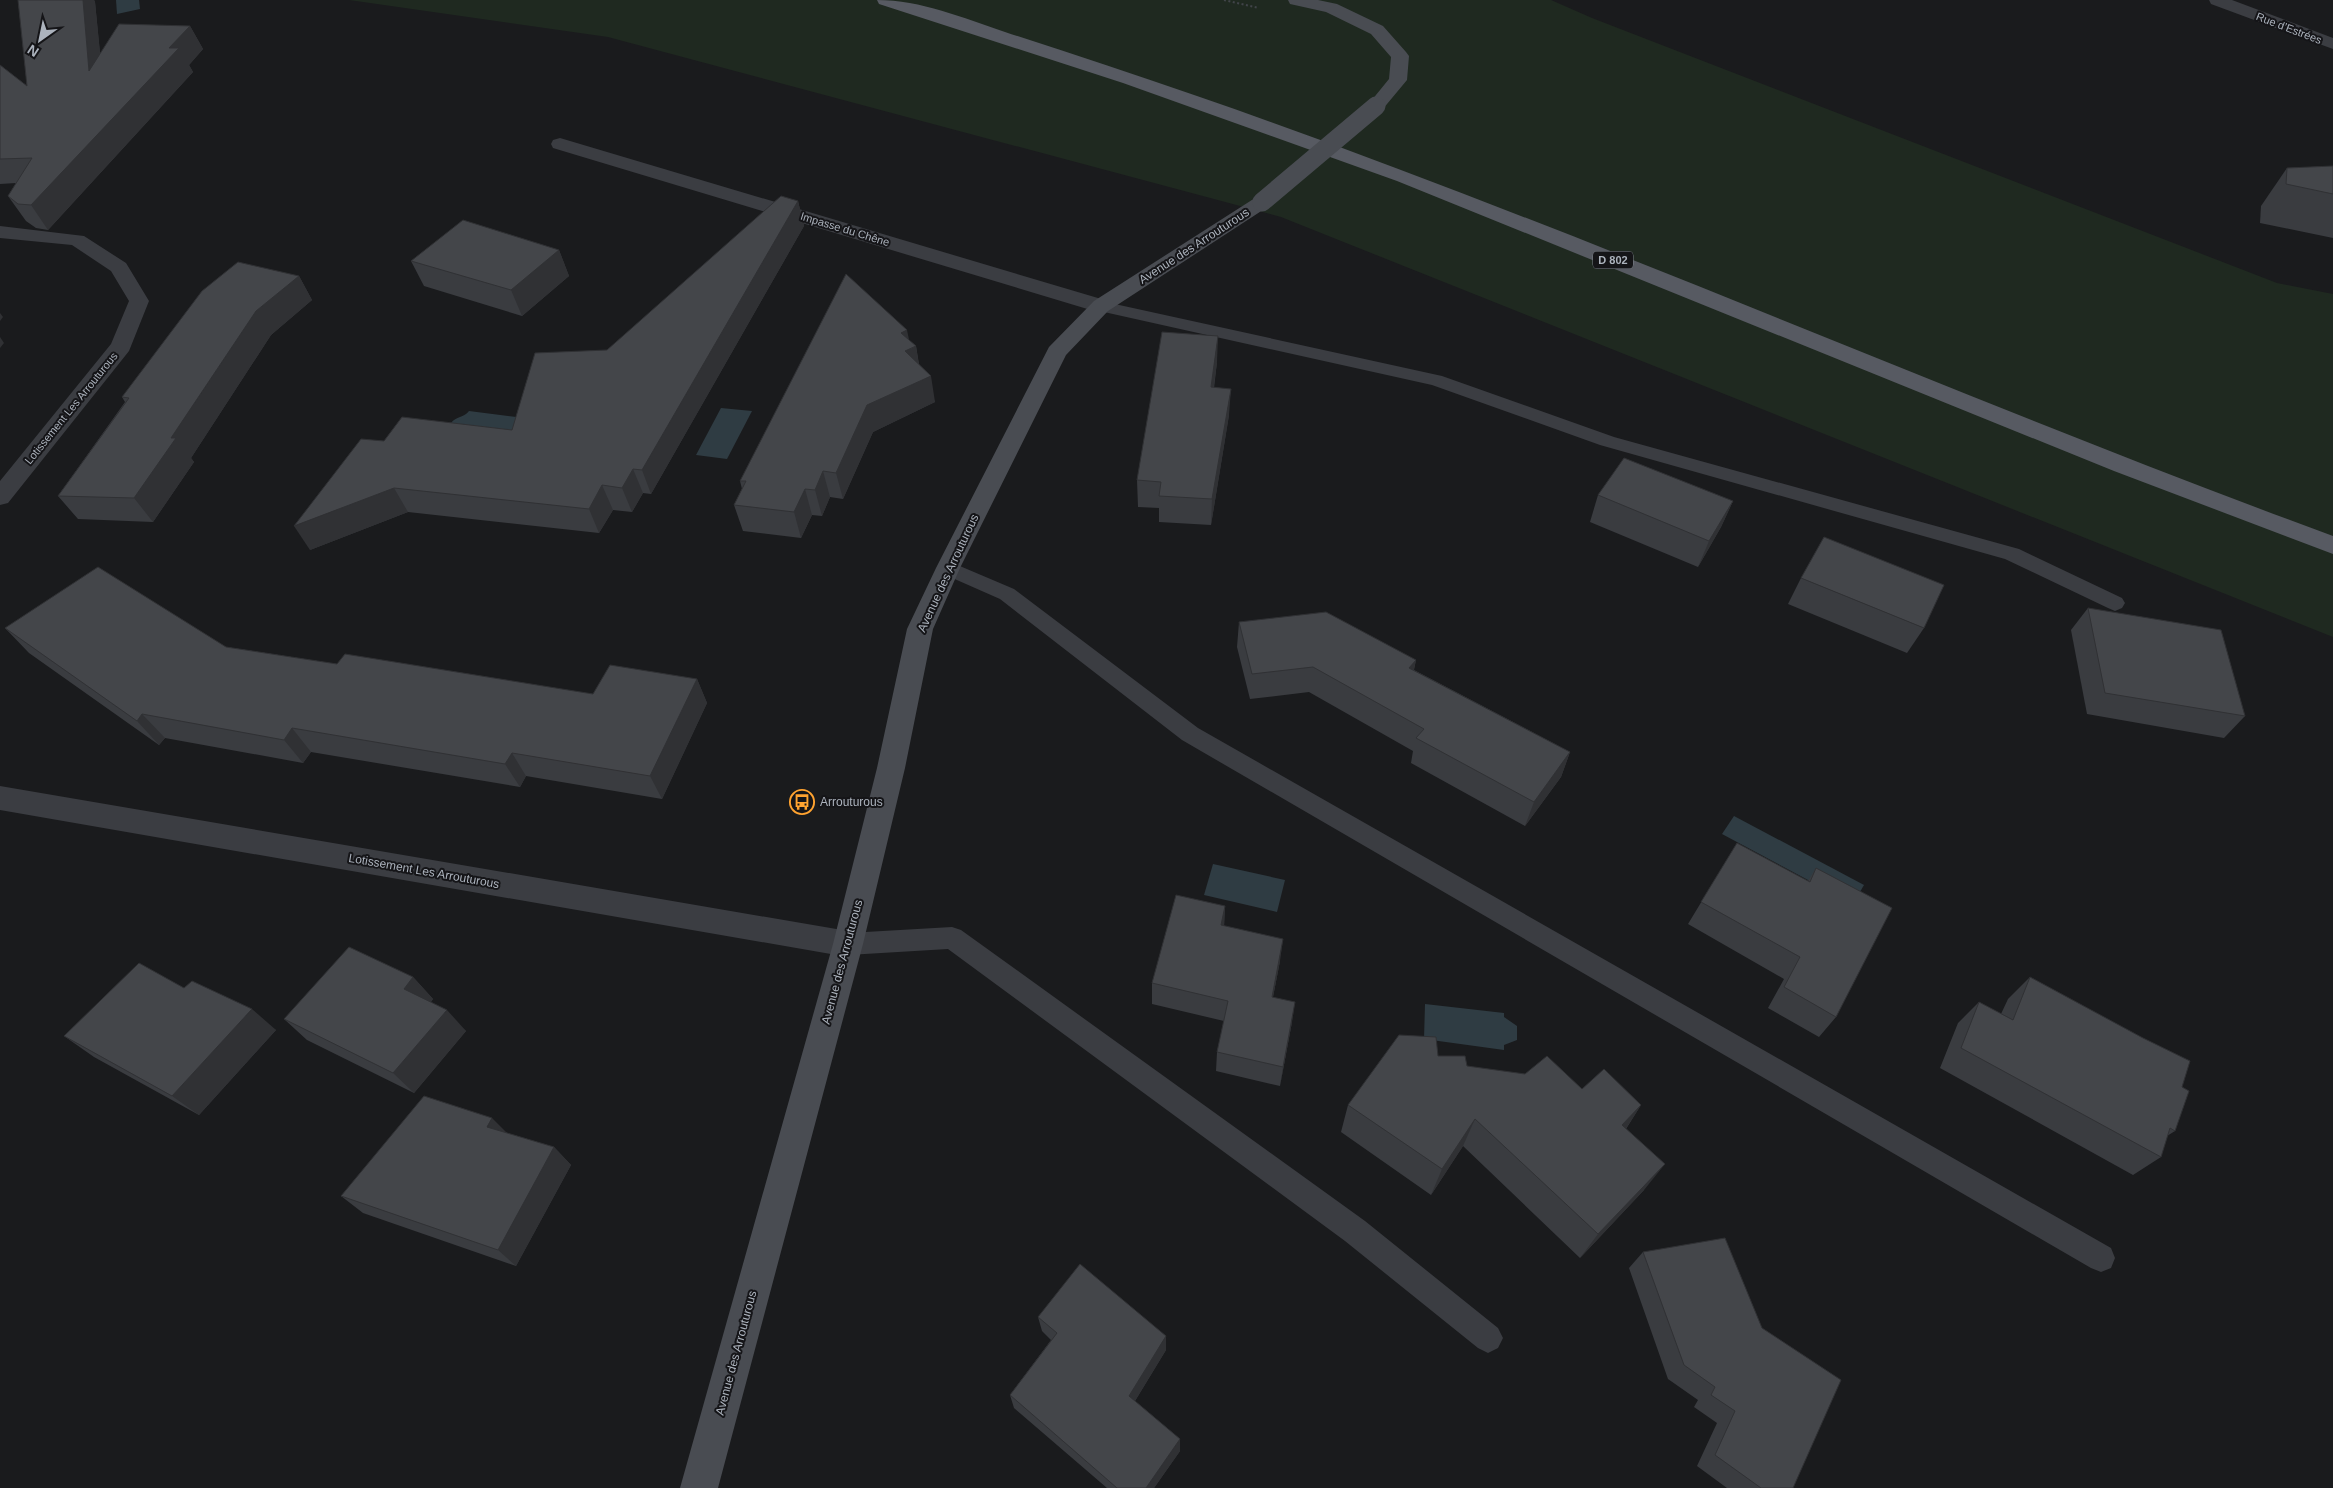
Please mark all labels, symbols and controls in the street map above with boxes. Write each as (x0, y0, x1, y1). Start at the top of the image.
street label: Rue d’Estrées (2255, 10, 2324, 46)
north arrow (15, 15, 65, 65)
text: N (24, 41, 42, 60)
street label: Avenue des Arrouturous (1136, 205, 1252, 287)
street label: Impasse du Chêne (799, 210, 891, 248)
road number: D 802 (1593, 252, 1633, 268)
street label: Lotissement Les Arrouturous (22, 349, 120, 466)
street label: Avenue des Arrouturous (914, 512, 982, 634)
bus stop icon: Arrouturous (789, 789, 815, 815)
place label: Arrouturous (820, 795, 883, 809)
street label: Lotissement Les Arrouturous (348, 851, 500, 891)
street label: Avenue des Arrouturous (819, 898, 865, 1026)
street label: Avenue des Arrouturous (713, 1289, 759, 1417)

